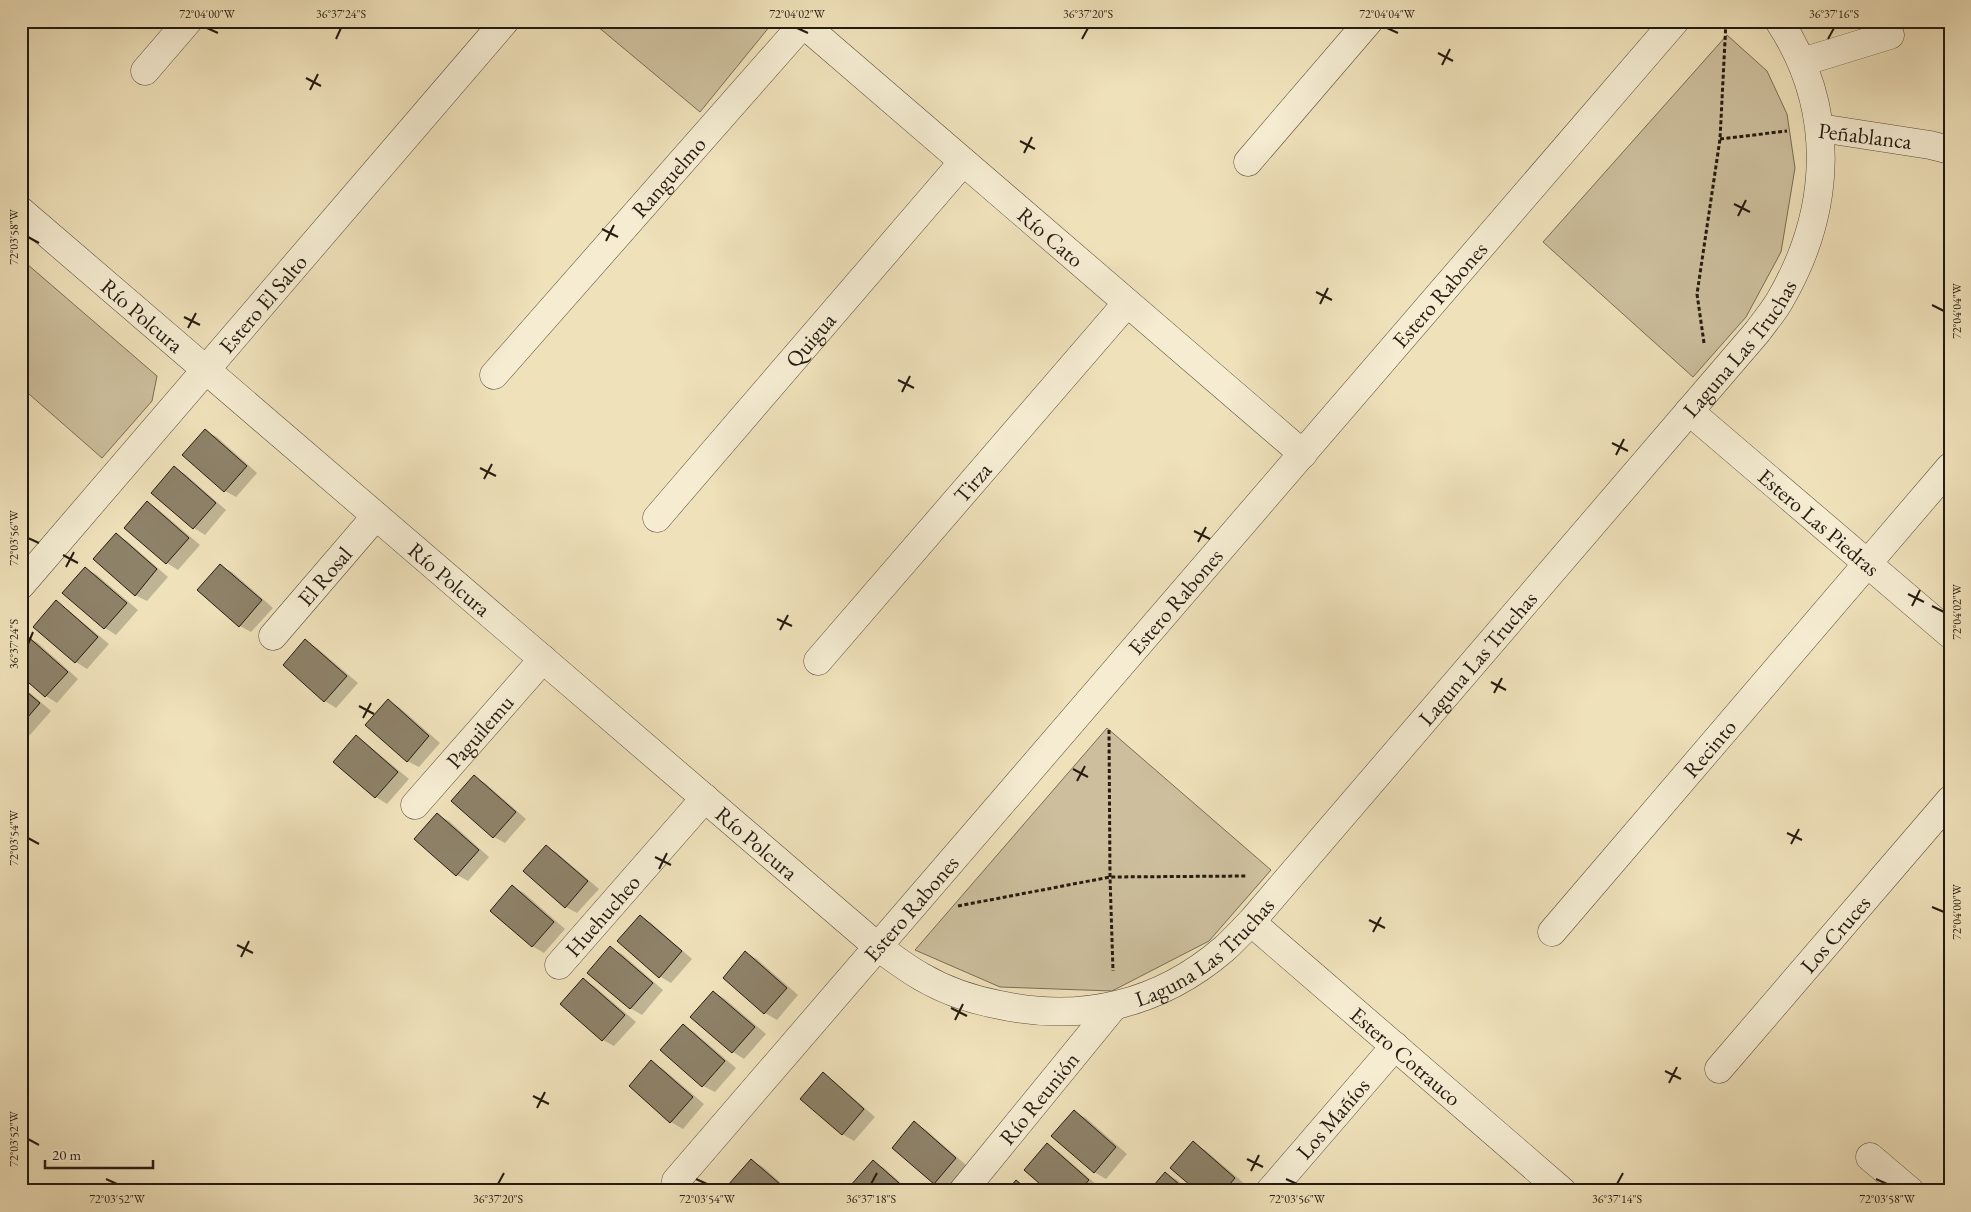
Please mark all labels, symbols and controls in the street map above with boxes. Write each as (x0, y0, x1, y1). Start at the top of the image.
text: 72°04'00"W (179, 6, 236, 22)
text: 36°37'24"S (316, 6, 366, 22)
text: 72°04'02"W (769, 6, 826, 22)
text: 36°37'20"S (1063, 6, 1113, 22)
text: 72°04'04"W (1359, 6, 1416, 22)
text: 36°37'16"S (1809, 6, 1859, 22)
street label: Peñablanca (1817, 116, 1914, 156)
street label: Ranguelmo (625, 130, 712, 224)
street label: Río Cato (1012, 200, 1090, 274)
text: 72°03'58"W (6, 208, 22, 265)
street label: Estero Rabones (1386, 235, 1493, 354)
street label: Estero El Salto (212, 248, 313, 359)
street label: Río Polcura (95, 272, 190, 359)
street label: Laguna Las Truchas (1676, 275, 1803, 423)
text: 72°04'04"W (1949, 282, 1965, 339)
street label: Quigua (778, 306, 842, 373)
street label: Tirza (947, 456, 998, 509)
street label: Estero Las Piedras (1752, 462, 1886, 582)
text: 72°03'56"W (6, 509, 22, 566)
street label: Río Polcura (402, 536, 497, 623)
street label: El Rosal (291, 540, 358, 612)
street label: Estero Rabones (1121, 542, 1229, 661)
text: 72°04'02"W (1949, 583, 1965, 640)
street label: Laguna Las Truchas (1412, 585, 1543, 731)
text: 36°37'24"S (6, 619, 22, 669)
street label: Paguilemu (439, 688, 520, 774)
street label: Recinto (1676, 713, 1743, 783)
street label: Río Polcura (709, 799, 804, 887)
text: 72°03'54"W (6, 809, 22, 866)
street label: Estero Rabones (857, 849, 965, 968)
street label: Huehucheo (558, 868, 647, 963)
text: 72°04'00"W (1949, 883, 1965, 940)
street label: Los Cruces (1793, 889, 1877, 979)
street label: Laguna Las Truchas (1131, 891, 1280, 1013)
street label: Estero Cotrauco (1344, 1000, 1468, 1112)
street label: Río Reunión (992, 1045, 1086, 1151)
street label: Los Mañíos (1290, 1072, 1376, 1165)
text: 72°03'52"W (6, 1110, 22, 1167)
scale bar (45, 1137, 152, 1169)
text: 20 m (52, 1145, 81, 1164)
text: 72°03'52"W (89, 1191, 146, 1207)
text: 36°37'20"S (473, 1191, 523, 1207)
text: 72°03'54"W (679, 1191, 736, 1207)
text: 36°37'18"S (846, 1191, 896, 1207)
text: 72°03'56"W (1269, 1191, 1326, 1207)
text: 36°37'14"S (1592, 1191, 1642, 1207)
text: 72°03'58"W (1859, 1191, 1916, 1207)

